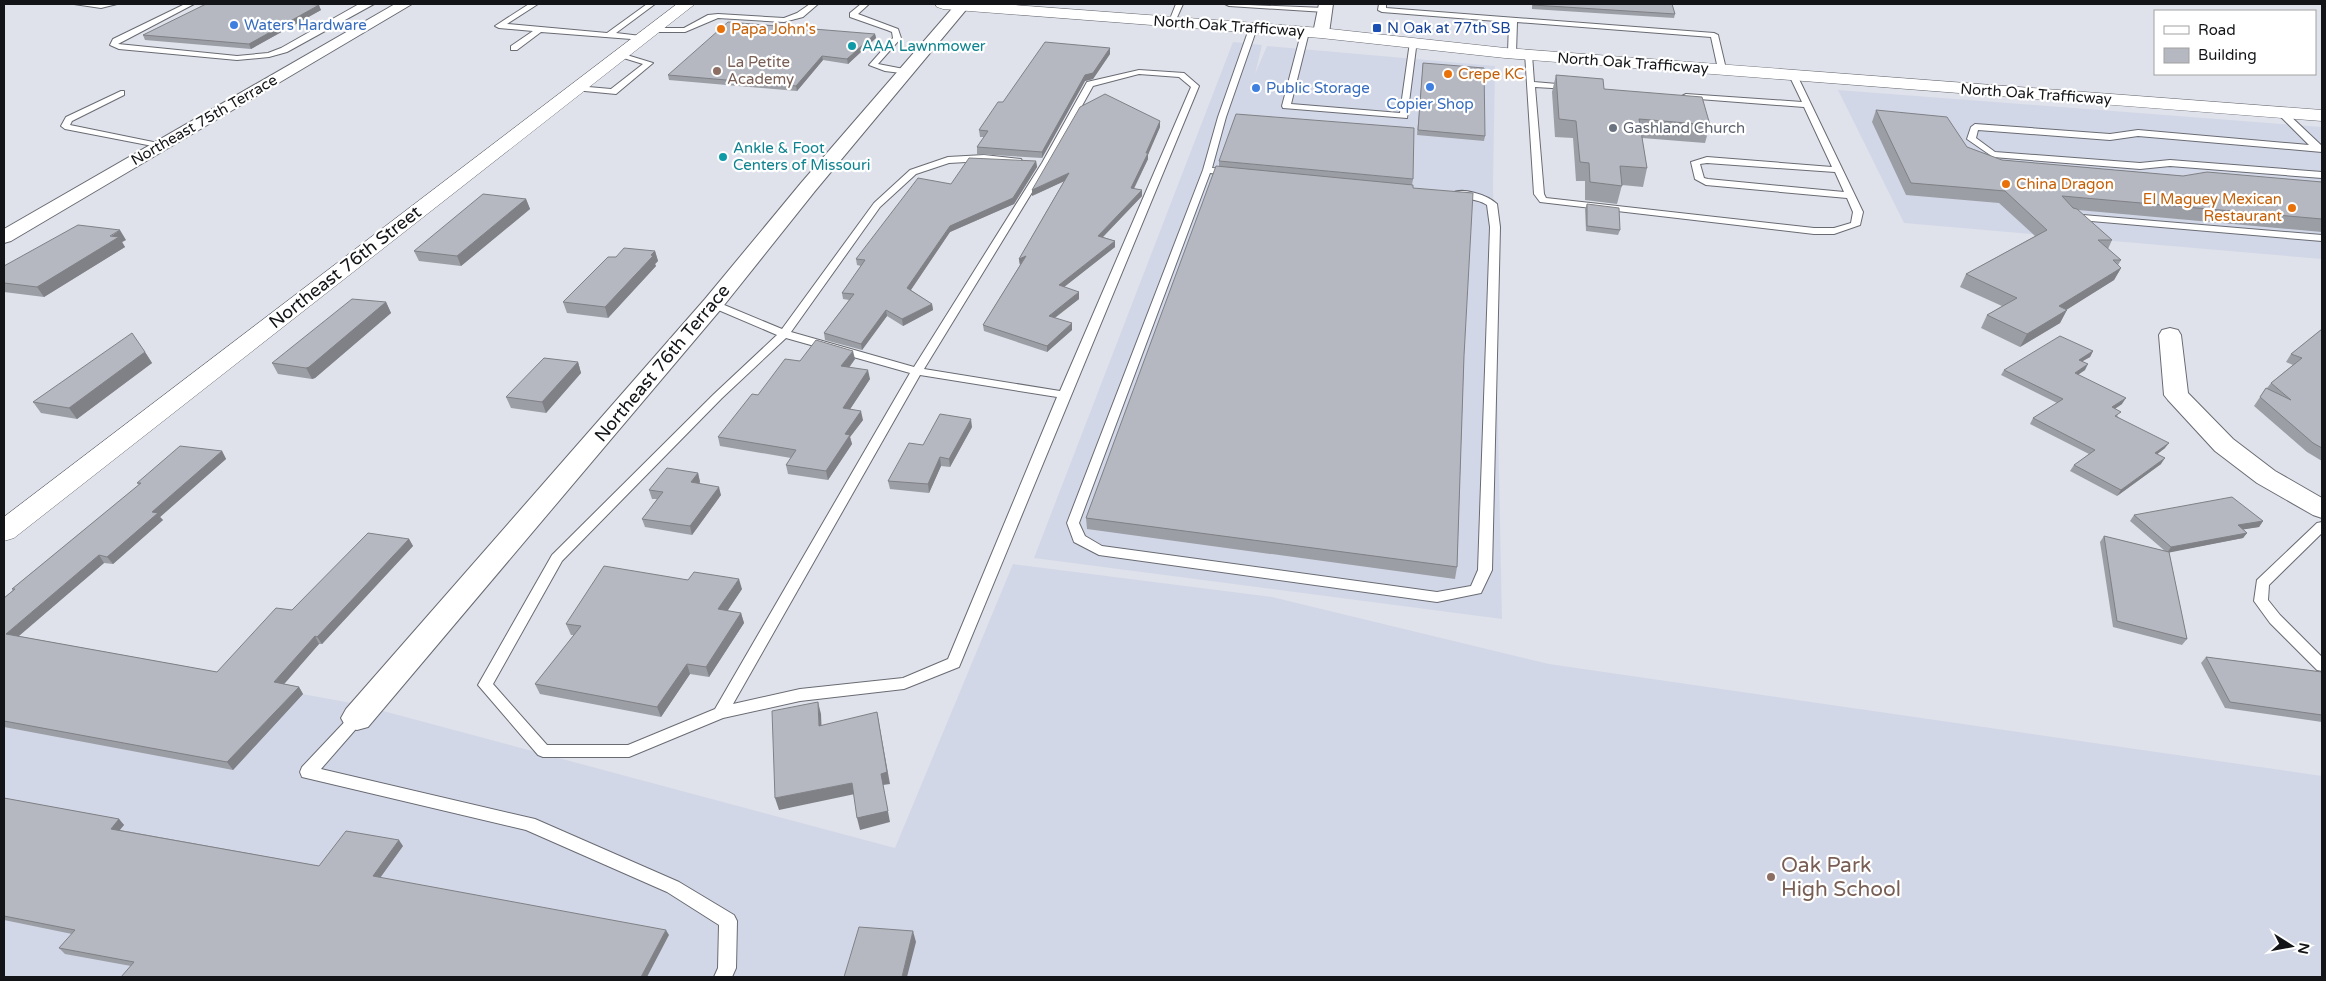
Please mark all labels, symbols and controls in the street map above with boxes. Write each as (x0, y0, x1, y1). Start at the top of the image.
legend (2154, 10, 2316, 75)
street label: North Oak Trafficway (1153, 12, 1305, 40)
place label: Waters Hardware (244, 16, 367, 34)
marker: Waters Hardware (228, 19, 240, 31)
place label: N Oak at 77th SB (1387, 19, 1511, 37)
place label: Papa John's (731, 20, 816, 38)
text: Road (2198, 21, 2236, 39)
marker: N Oak at 77th SB (1371, 22, 1383, 34)
marker: Papa John's (715, 23, 727, 35)
place label: AAA Lawnmower (862, 37, 986, 55)
marker: AAA Lawnmower (846, 40, 858, 52)
text: Building (2198, 46, 2257, 64)
street label: North Oak Trafficway (1557, 49, 1709, 77)
place label: La Petite Academy (727, 53, 794, 88)
marker: La Petite Academy (711, 65, 723, 77)
place label: Crepe KC (1458, 65, 1524, 83)
marker: Crepe KC (1442, 68, 1454, 80)
street label: Northeast 75th Terrace (128, 71, 280, 169)
place label: Public Storage (1266, 79, 1370, 97)
street label: North Oak Trafficway (1960, 80, 2112, 108)
marker: Copier Shop (1424, 81, 1436, 93)
marker: Public Storage (1250, 82, 1262, 94)
place label: Copier Shop (1386, 95, 1474, 113)
place label: Gashland Church (1623, 119, 1745, 137)
marker: Gashland Church (1607, 122, 1619, 134)
place label: Ankle & Foot Centers of Missouri (733, 139, 870, 174)
marker: Ankle & Foot Centers of Missouri (717, 151, 729, 163)
place label: China Dragon (2016, 175, 2114, 193)
marker: China Dragon (2000, 178, 2012, 190)
place label: El Maguey Mexican Restaurant (2143, 190, 2282, 225)
street label: Northeast 76th Street (265, 201, 425, 333)
marker: El Maguey Mexican Restaurant (2286, 202, 2298, 214)
street label: Northeast 76th Terrace (590, 280, 734, 446)
place label: Oak Park High School (1781, 853, 1901, 902)
marker: Oak Park High School (1765, 871, 1777, 883)
north arrow (2266, 921, 2316, 971)
text: N (2294, 941, 2313, 956)

